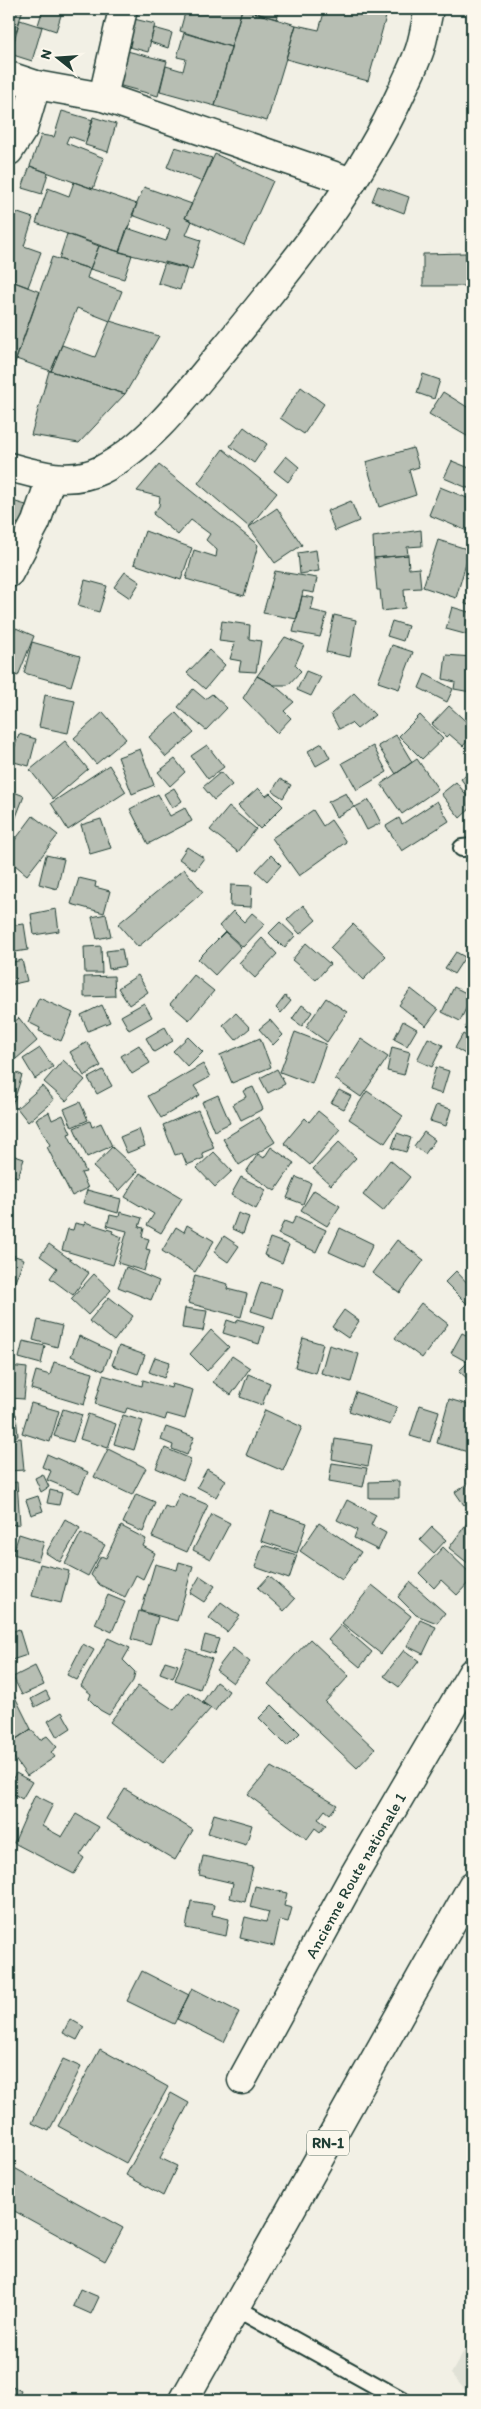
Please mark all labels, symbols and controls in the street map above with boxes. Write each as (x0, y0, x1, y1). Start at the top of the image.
north arrow (32, 32, 82, 82)
text: N (37, 47, 56, 61)
street label: Ancienne Route nationale 1 (301, 1789, 410, 1962)
road number: RN-1 (307, 2130, 349, 2156)

